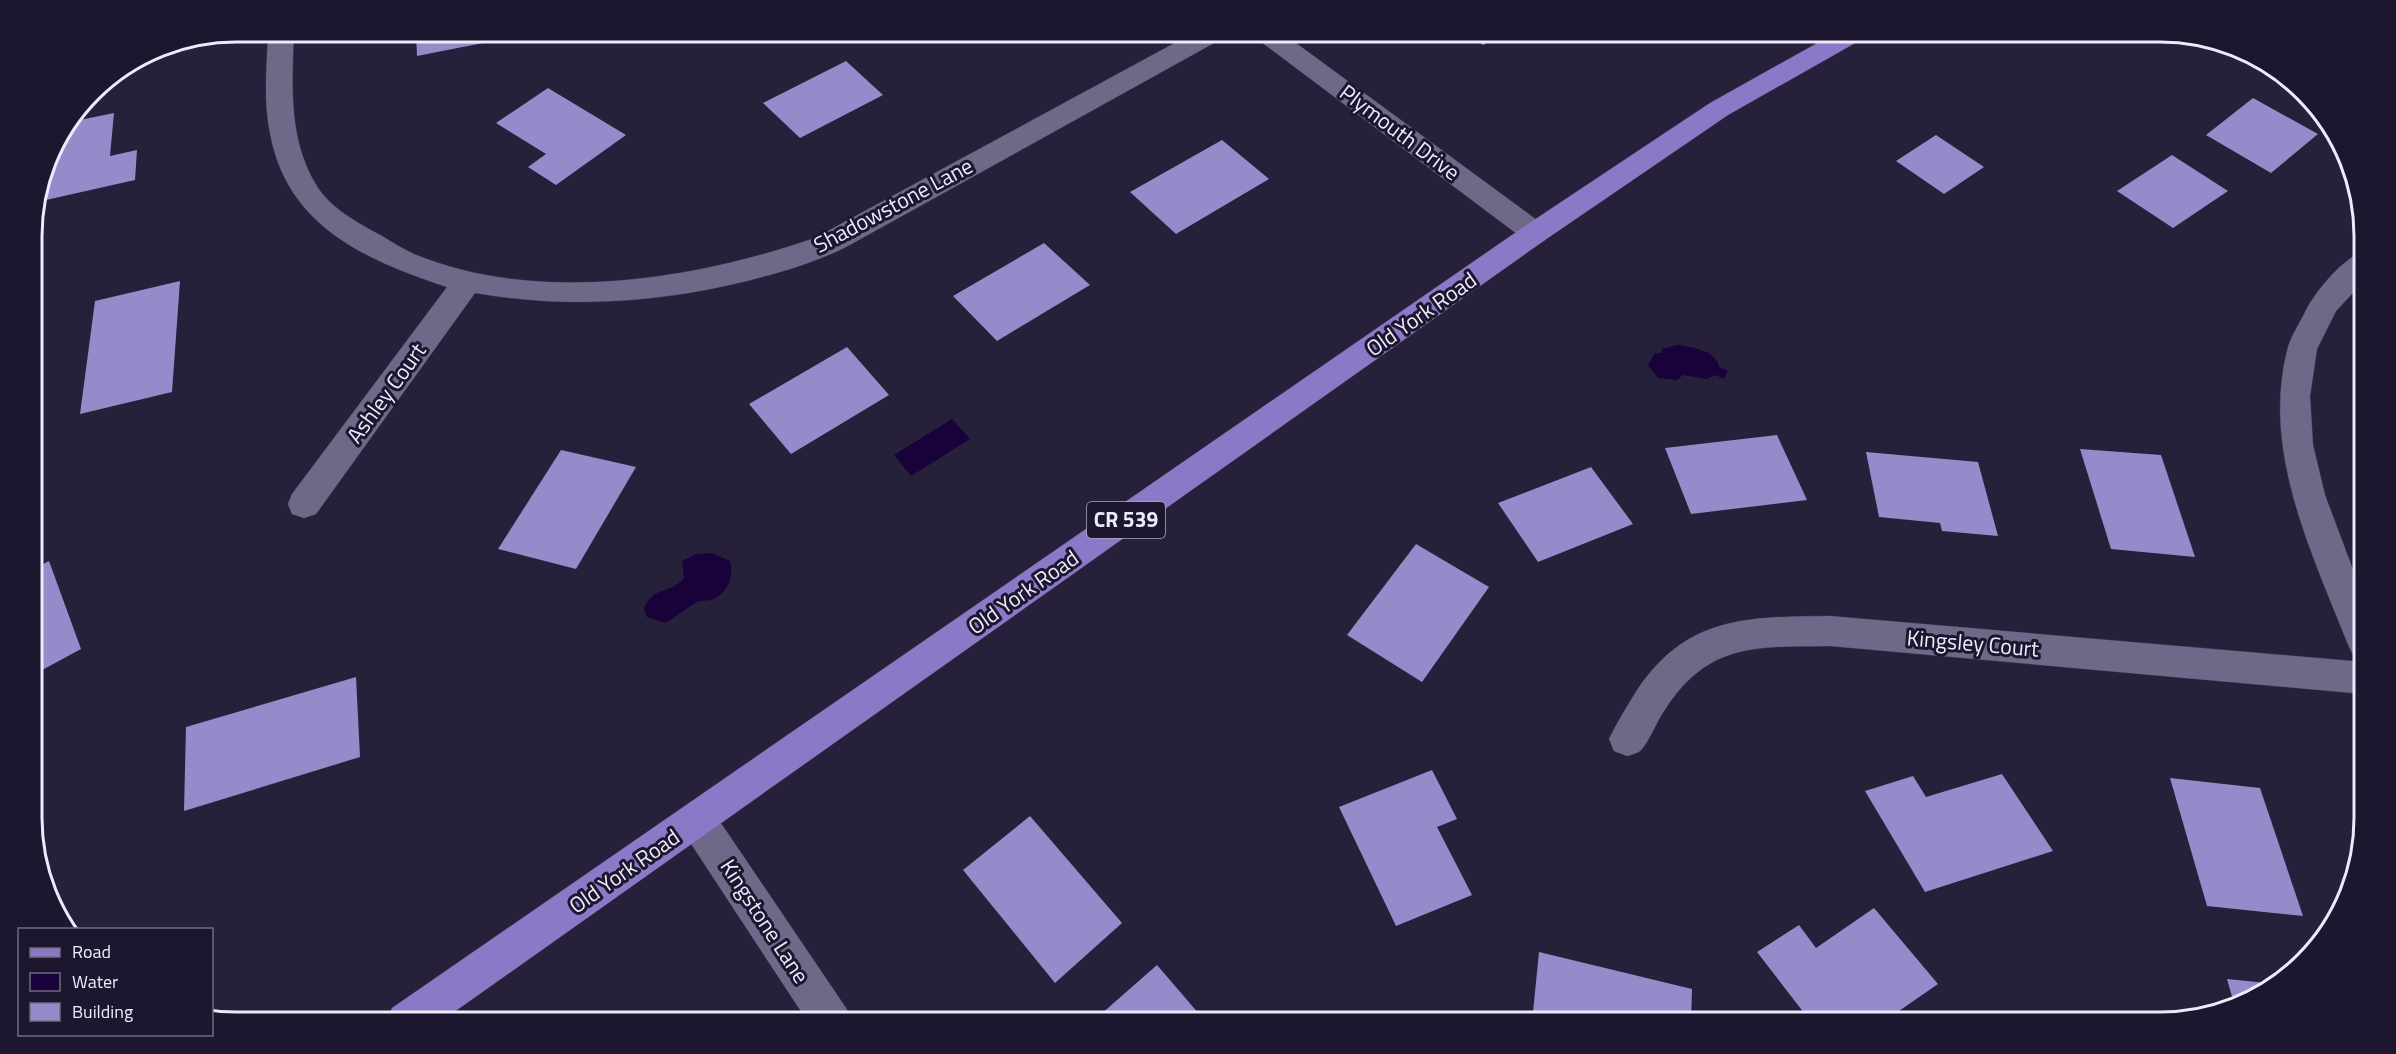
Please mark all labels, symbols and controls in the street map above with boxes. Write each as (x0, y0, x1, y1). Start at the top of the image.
street label: Plymouth Drive (1333, 75, 1467, 189)
street label: Shadowstone Lane (807, 149, 979, 261)
street label: Old York Road (1359, 263, 1483, 365)
street label: Ashley Court (338, 335, 434, 450)
road number: CR 539 (1087, 502, 1165, 538)
street label: Old York Road (961, 541, 1085, 643)
street label: Kingsley Court (1906, 620, 2041, 666)
street label: Old York Road (562, 820, 686, 922)
street label: Kingstone Lane (712, 852, 818, 990)
legend (18, 928, 213, 1036)
text: Road (72, 938, 111, 965)
text: Water (72, 968, 118, 995)
text: Building (72, 998, 133, 1025)

